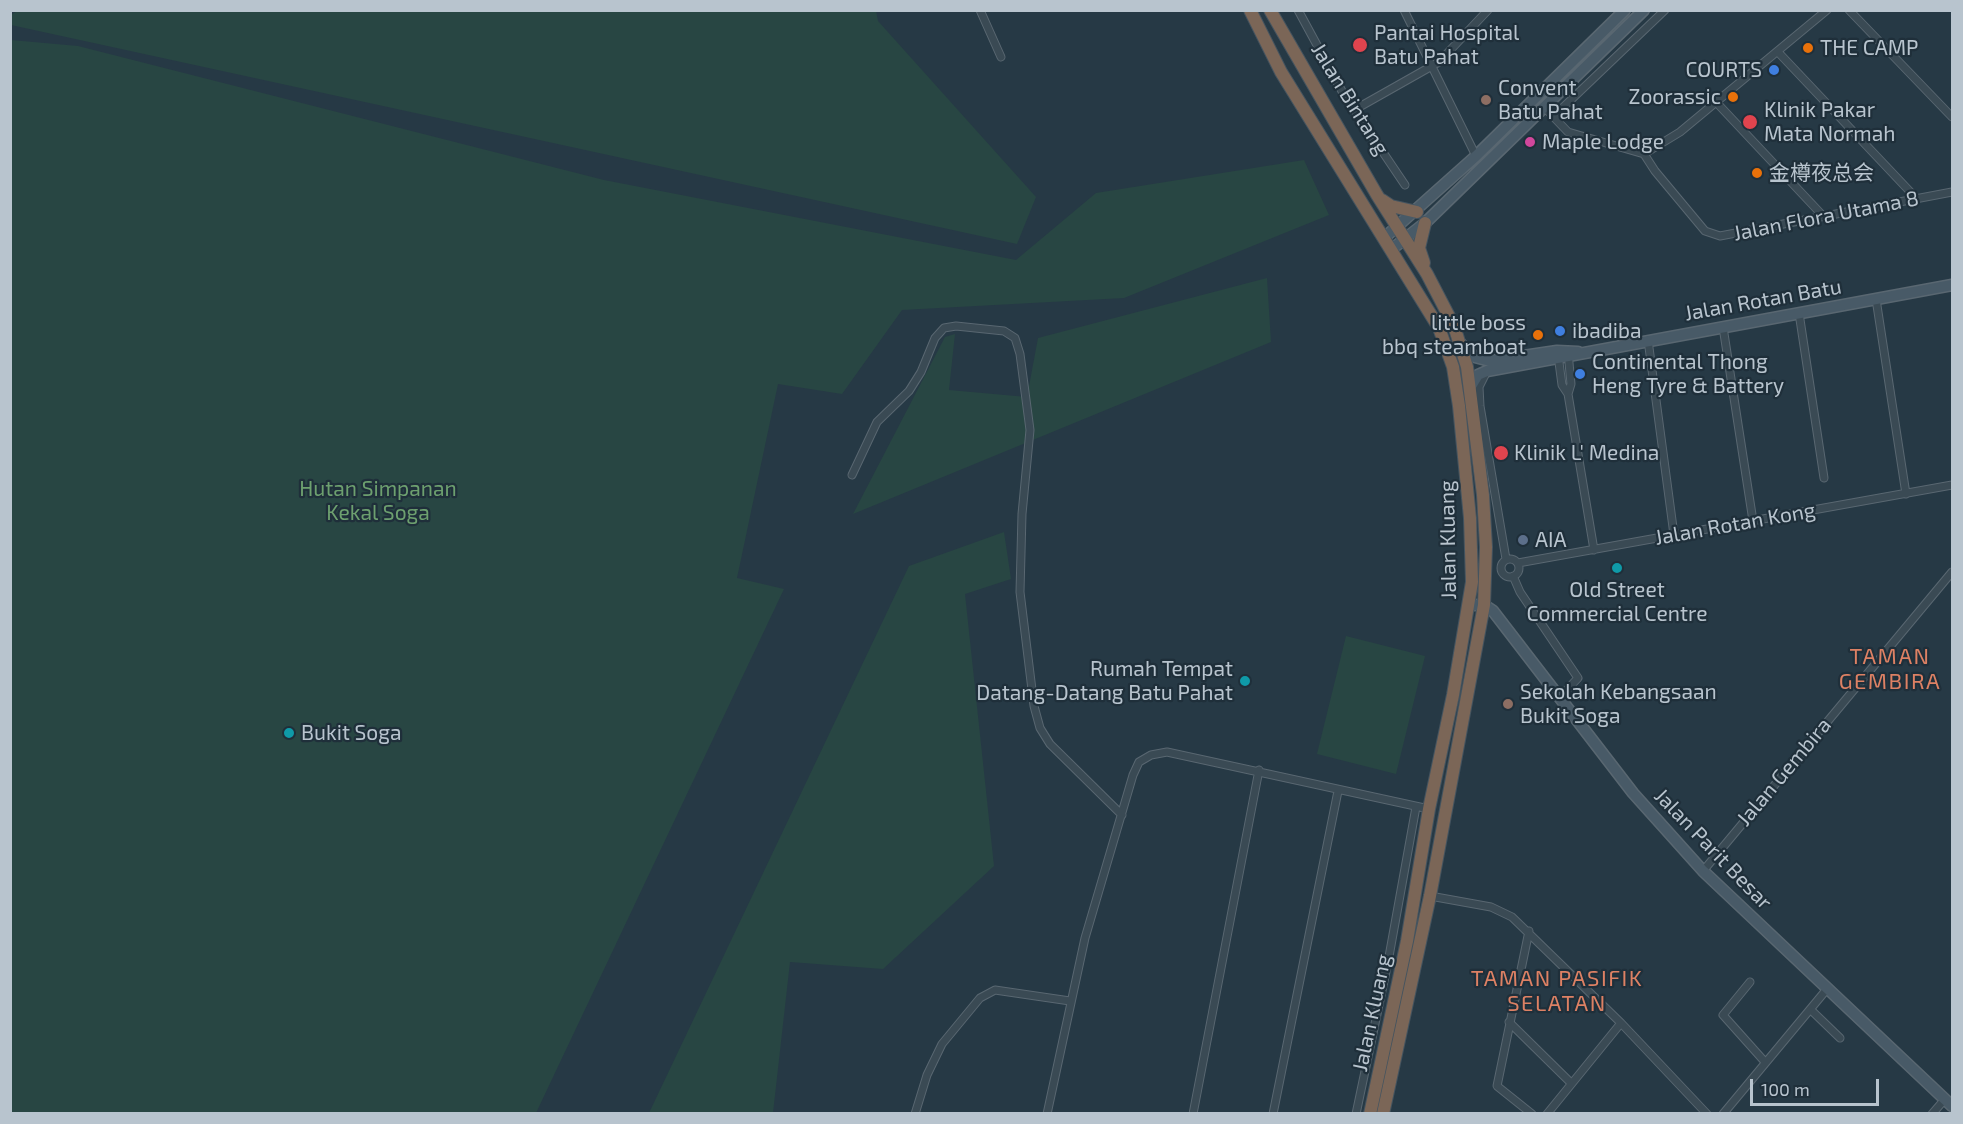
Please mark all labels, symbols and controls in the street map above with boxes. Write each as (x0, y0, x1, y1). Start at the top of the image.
place label: Pantai Hospital Batu Pahat (1374, 20, 1519, 70)
place label: THE CAMP (1820, 35, 1919, 61)
marker: Pantai Hospital Batu Pahat (1351, 36, 1369, 54)
street label: Jalan Bintang (1306, 38, 1394, 160)
marker: THE CAMP (1801, 41, 1815, 55)
place label: COURTS (1686, 57, 1762, 83)
marker: COURTS (1767, 63, 1781, 77)
place label: Convent Batu Pahat (1498, 75, 1603, 125)
place label: Zoorassic (1628, 84, 1721, 110)
marker: Zoorassic (1726, 90, 1740, 104)
marker: Convent Batu Pahat (1479, 93, 1493, 107)
place label: Klinik Pakar Mata Normah (1764, 97, 1895, 147)
marker: Klinik Pakar Mata Normah (1741, 113, 1759, 131)
place label: Maple Lodge (1542, 129, 1664, 155)
marker: Maple Lodge (1523, 135, 1537, 149)
place label: 金樽夜总会 (1769, 160, 1874, 186)
marker: 金樽夜总会 (1750, 166, 1764, 180)
street label: Jalan Flora Utama 8 (1731, 186, 1921, 246)
street label: Jalan Rotan Batu (1683, 274, 1843, 326)
place label: little boss bbq steamboat (1382, 310, 1526, 360)
place label: ibadiba (1572, 318, 1641, 344)
marker: ibadiba (1553, 324, 1567, 338)
marker: little boss bbq steamboat (1531, 328, 1545, 342)
place label: Continental Thong Heng Tyre & Battery (1592, 349, 1784, 399)
marker: Continental Thong Heng Tyre & Battery (1573, 367, 1587, 381)
place label: Klinik L' Medina (1514, 440, 1659, 466)
marker: Klinik L' Medina (1492, 444, 1510, 462)
park label: Hutan Simpanan Kekal Soga (299, 476, 457, 526)
street label: Jalan Kluang (1434, 480, 1462, 600)
street label: Jalan Rotan Kong (1653, 497, 1817, 551)
place label: AIA (1535, 527, 1567, 553)
marker: AIA (1516, 533, 1530, 547)
marker: Old Street Commercial Centre (1610, 561, 1624, 575)
place label: Old Street Commercial Centre (1527, 577, 1707, 627)
district label: TAMAN GEMBIRA (1839, 644, 1941, 696)
place label: Rumah Tempat Datang-Datang Batu Pahat (976, 656, 1233, 706)
marker: Rumah Tempat Datang-Datang Batu Pahat (1238, 674, 1252, 688)
place label: Sekolah Kebangsaan Bukit Soga (1520, 679, 1717, 729)
marker: Sekolah Kebangsaan Bukit Soga (1501, 697, 1515, 711)
street label: Jalan Gembira (1732, 713, 1836, 831)
place label: Bukit Soga (301, 720, 401, 746)
marker: Bukit Soga (282, 726, 296, 740)
street label: Jalan Parit Besar (1649, 783, 1777, 915)
street label: Jalan Kluang (1347, 952, 1397, 1074)
district label: TAMAN PASIFIK SELATAN (1471, 966, 1643, 1017)
scale bar (1753, 1067, 1882, 1105)
text: 100 m (1761, 1078, 1810, 1100)

